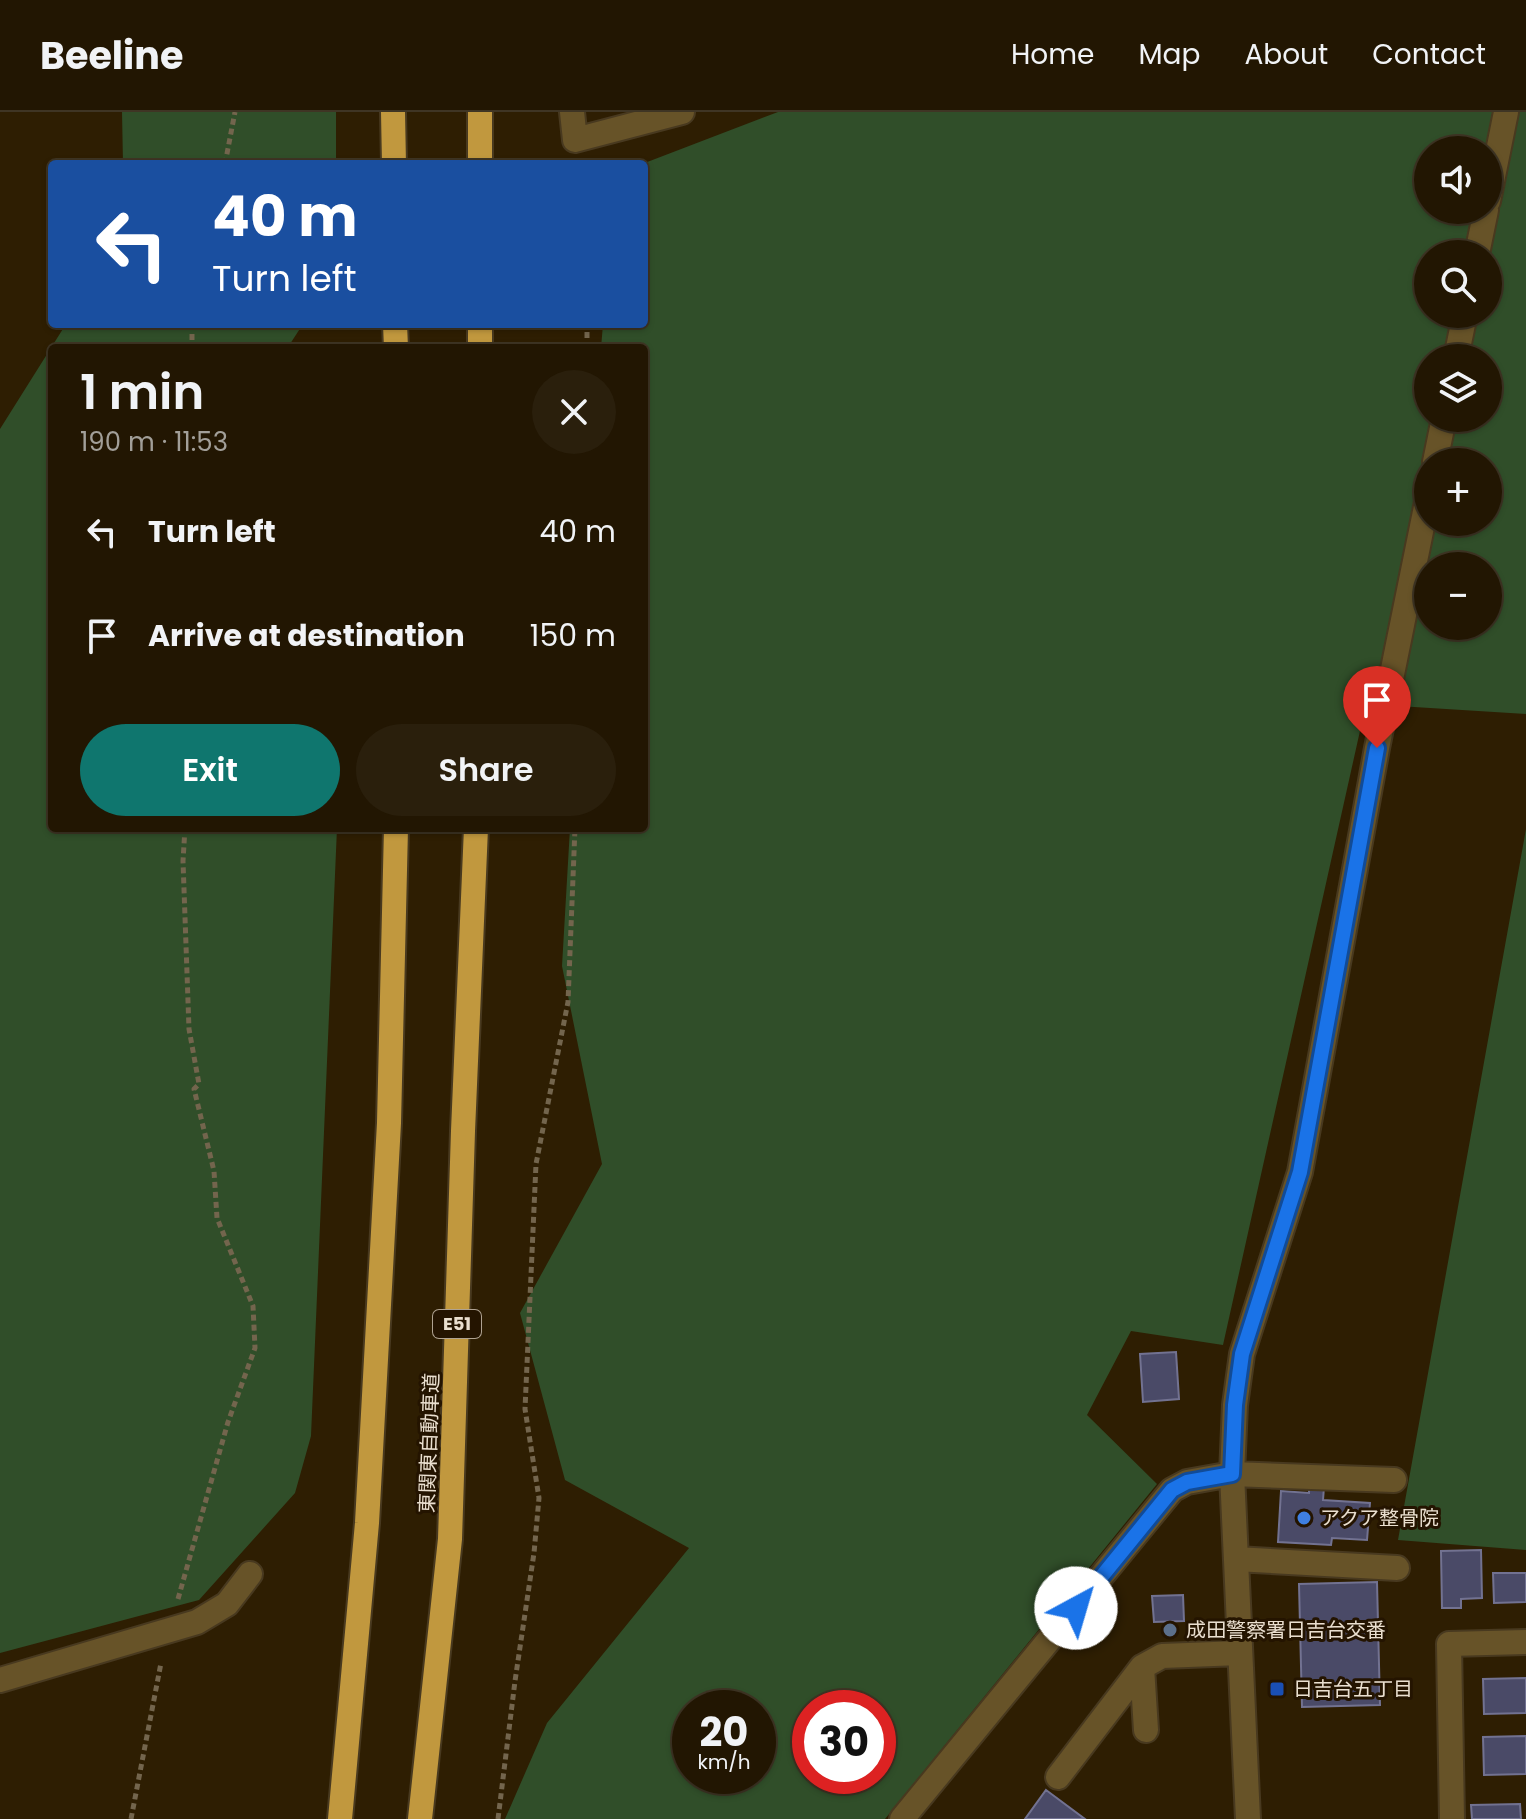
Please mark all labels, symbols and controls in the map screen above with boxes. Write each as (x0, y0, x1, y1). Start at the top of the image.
text: Beeline (40, 29, 183, 82)
text: Home (1011, 35, 1094, 74)
text: Map (1138, 35, 1200, 74)
text: About (1244, 35, 1328, 74)
text: Contact (1372, 35, 1486, 74)
map controls (1414, 136, 1502, 640)
button: sound (1414, 136, 1502, 224)
text: 40 m (212, 177, 358, 256)
icon: left (80, 192, 184, 296)
button: search (1414, 240, 1502, 328)
text: Turn left (212, 253, 357, 304)
button: layers (1414, 344, 1502, 432)
text: 1 min (80, 359, 204, 426)
button: close (532, 370, 616, 454)
text: 190 m · 11:53 (80, 424, 228, 460)
button: + (1414, 448, 1502, 536)
icon: left (80, 510, 124, 554)
text: Turn left (148, 510, 276, 553)
text: 40 m (539, 510, 616, 553)
button: − (1414, 552, 1502, 640)
icon: arrive (80, 614, 124, 658)
text: Arrive at destination (148, 614, 465, 657)
text: 150 m (530, 614, 616, 657)
pin (1343, 666, 1411, 748)
icon: arrive (1355, 678, 1399, 722)
button: Exit (80, 724, 340, 816)
button: Share (356, 724, 616, 816)
road number: E51 (433, 1310, 481, 1338)
street label: 東関東自動車道 (413, 1373, 445, 1513)
place label: アクア整骨院 (1320, 1504, 1439, 1532)
marker: アクア整骨院 (1295, 1509, 1313, 1527)
position arrow (1034, 1566, 1118, 1650)
place label: 成田警察署日吉台交番 (1186, 1616, 1386, 1644)
marker: 成田警察署日吉台交番 (1161, 1621, 1179, 1639)
place label: 日吉台五丁目 (1293, 1675, 1413, 1703)
marker: 日吉台五丁目 (1268, 1680, 1286, 1698)
speed limit sign: 30 (792, 1690, 896, 1794)
text: 20 (700, 1704, 748, 1760)
text: km/h (697, 1748, 751, 1776)

